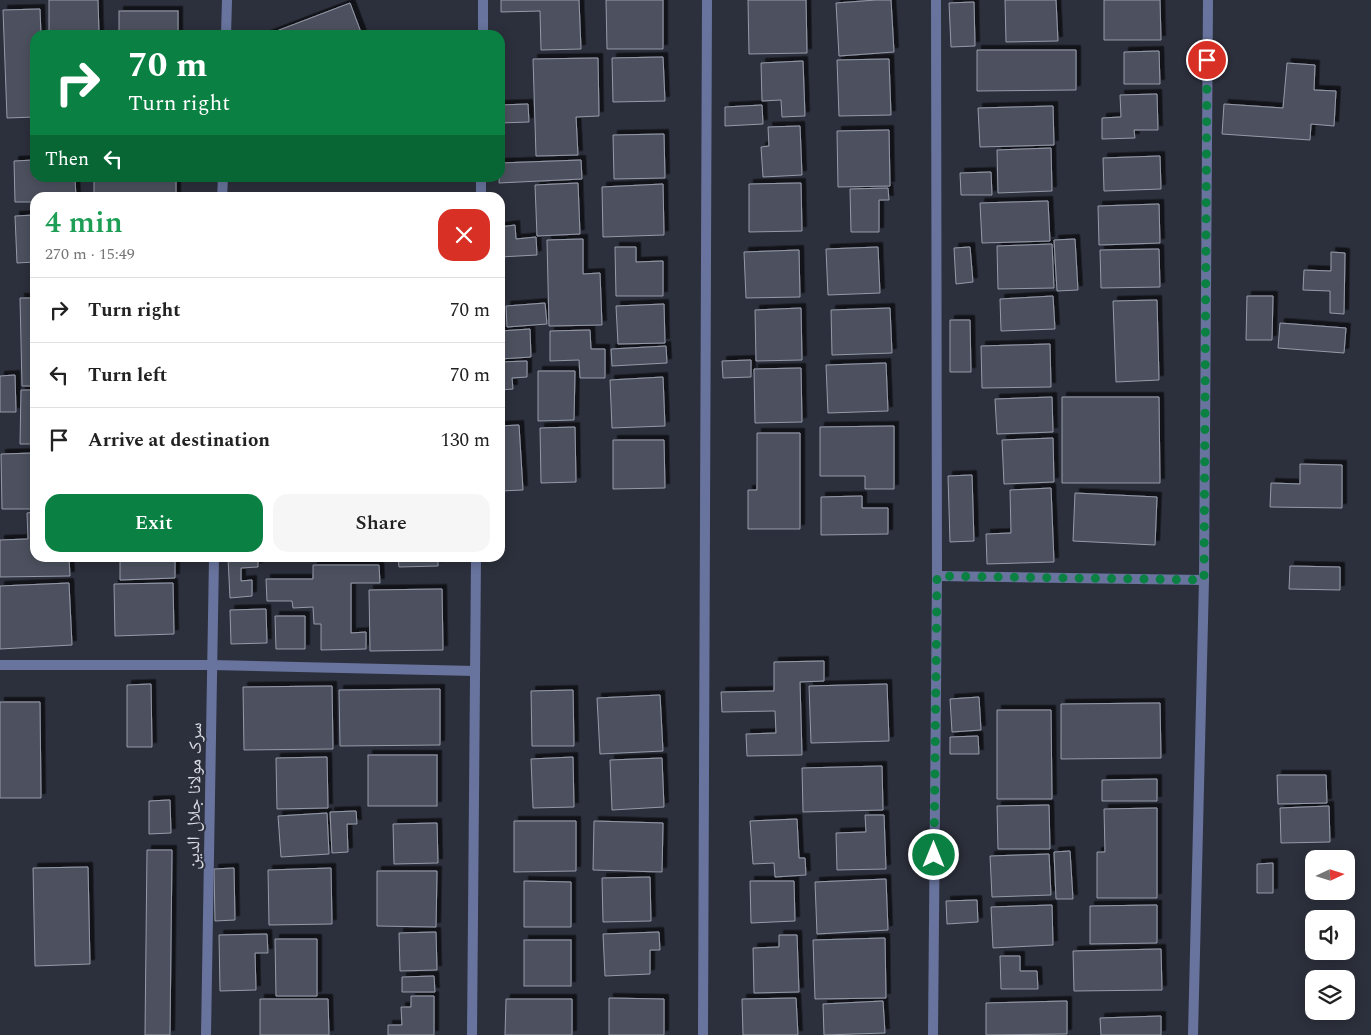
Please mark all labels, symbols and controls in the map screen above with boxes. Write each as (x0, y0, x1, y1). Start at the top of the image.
text: 70 m (128, 39, 208, 92)
pin (1186, 39, 1228, 81)
icon: arrive (1193, 46, 1221, 74)
icon: right (45, 50, 110, 115)
text: Turn right (128, 87, 230, 120)
text: Then (45, 145, 89, 174)
icon: left (99, 145, 127, 173)
text: 4 min (45, 200, 123, 246)
button: close (438, 209, 490, 261)
text: 270 m · 15:49 (45, 242, 135, 266)
icon: right (45, 296, 73, 324)
text: Turn right (88, 296, 181, 325)
text: 70 m (450, 296, 490, 325)
icon: left (45, 361, 73, 389)
text: Turn left (88, 361, 167, 390)
text: 70 m (450, 361, 490, 390)
icon: arrive (45, 426, 73, 454)
text: Arrive at destination (88, 426, 270, 455)
text: 130 m (440, 426, 490, 455)
button: Exit (45, 494, 263, 552)
button: Share (273, 494, 490, 552)
street label: سرک مولانا جلال الدین (180, 722, 209, 870)
position arrow (907, 828, 959, 880)
north arrow (1305, 850, 1355, 900)
map controls (1305, 850, 1355, 1020)
button: sound (1305, 910, 1355, 960)
button: layers (1305, 970, 1355, 1020)

